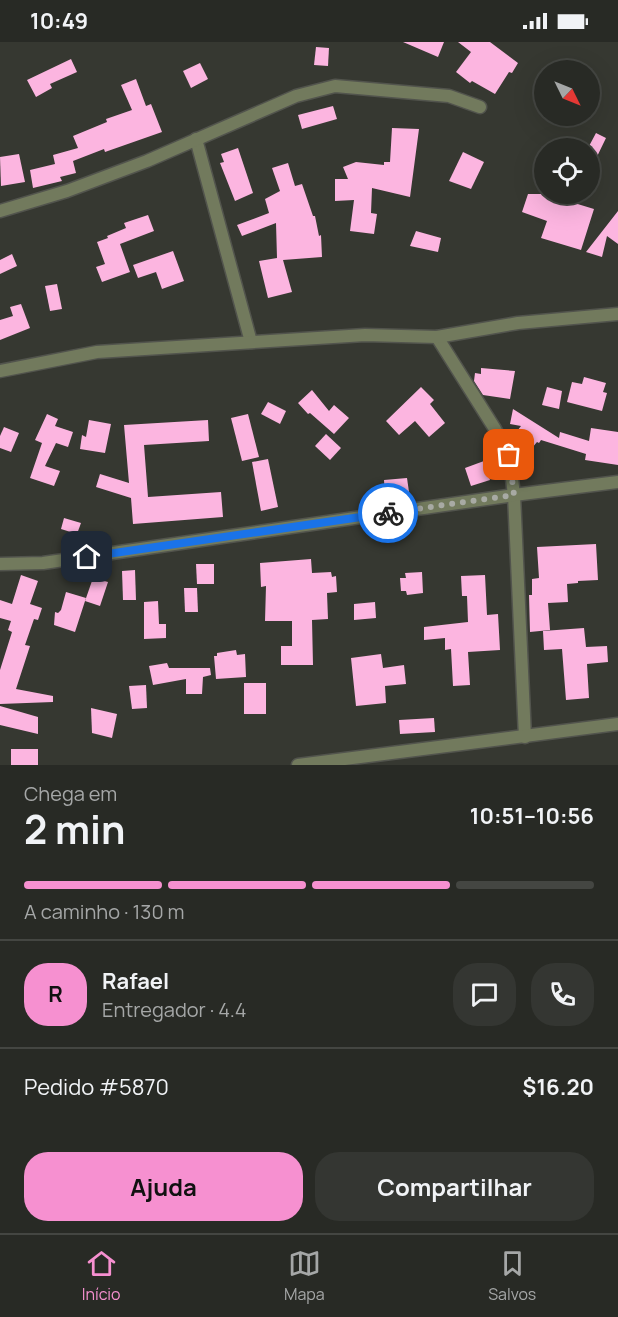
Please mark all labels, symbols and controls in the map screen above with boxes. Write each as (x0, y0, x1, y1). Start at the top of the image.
text: 10:49 (30, 6, 88, 36)
north arrow (534, 60, 600, 126)
map controls (534, 60, 600, 204)
button: locate (534, 138, 600, 204)
pin (483, 429, 534, 480)
icon: bag (492, 438, 525, 471)
courier (358, 483, 418, 543)
icon: bike (372, 497, 405, 530)
pin (61, 531, 112, 582)
icon: home (70, 540, 103, 573)
text: Chega em (24, 780, 117, 807)
text: 10:51–10:56 (470, 801, 594, 831)
text: 2 min (24, 802, 125, 856)
text: A caminho · 130 m (24, 898, 185, 925)
button: chat (453, 963, 516, 1026)
button: phone (531, 963, 594, 1026)
text: Rafael (102, 966, 169, 996)
text: R (48, 979, 63, 1009)
text: Entregador · 4.4 (102, 996, 247, 1023)
text: Pedido #5870 (24, 1072, 169, 1102)
text: $16.20 (523, 1072, 594, 1102)
button: Ajuda (24, 1152, 303, 1221)
button: Compartilhar (315, 1152, 594, 1221)
tab: Início (82, 1247, 121, 1305)
tab: Mapa (284, 1247, 325, 1305)
tab: Salvos (488, 1247, 536, 1305)

